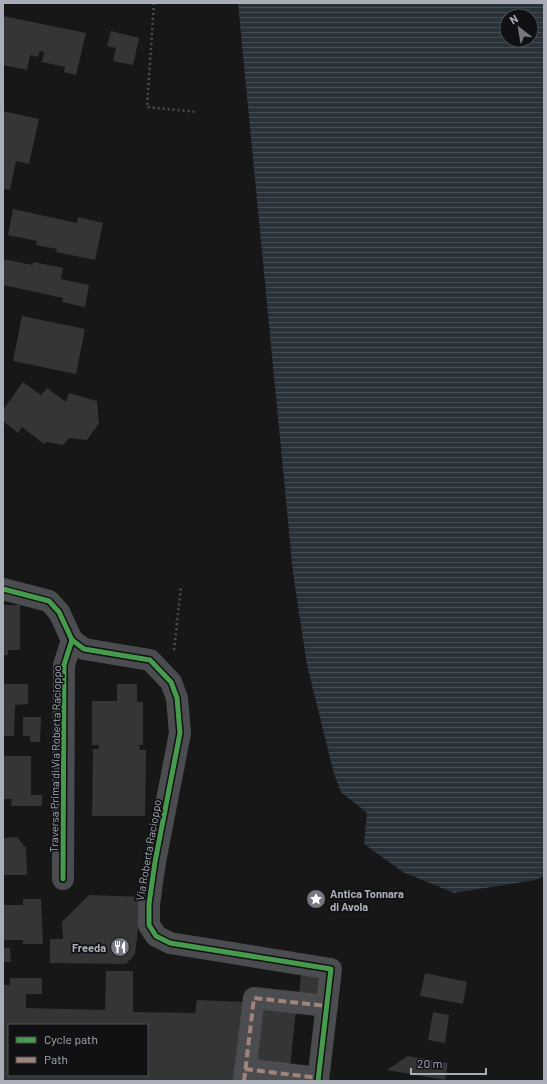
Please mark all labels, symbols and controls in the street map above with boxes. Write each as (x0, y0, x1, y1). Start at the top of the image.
north arrow (499, 8, 539, 48)
text: N (507, 12, 520, 26)
street label: Traversa Prima di Via Roberta Racioppo (47, 665, 63, 853)
street label: Via Roberta Racioppo (133, 798, 163, 902)
place label: Antica Tonnara di Avola (330, 887, 404, 913)
place icon: Antica Tonnara di Avola (305, 888, 327, 910)
restaurant icon: Freeda (109, 936, 131, 958)
place label: Freeda (72, 941, 106, 954)
legend (8, 1024, 148, 1076)
text: Cycle path (44, 1032, 98, 1046)
scale bar (411, 1050, 486, 1076)
text: Path (44, 1052, 68, 1066)
text: 20 m (417, 1056, 443, 1070)

